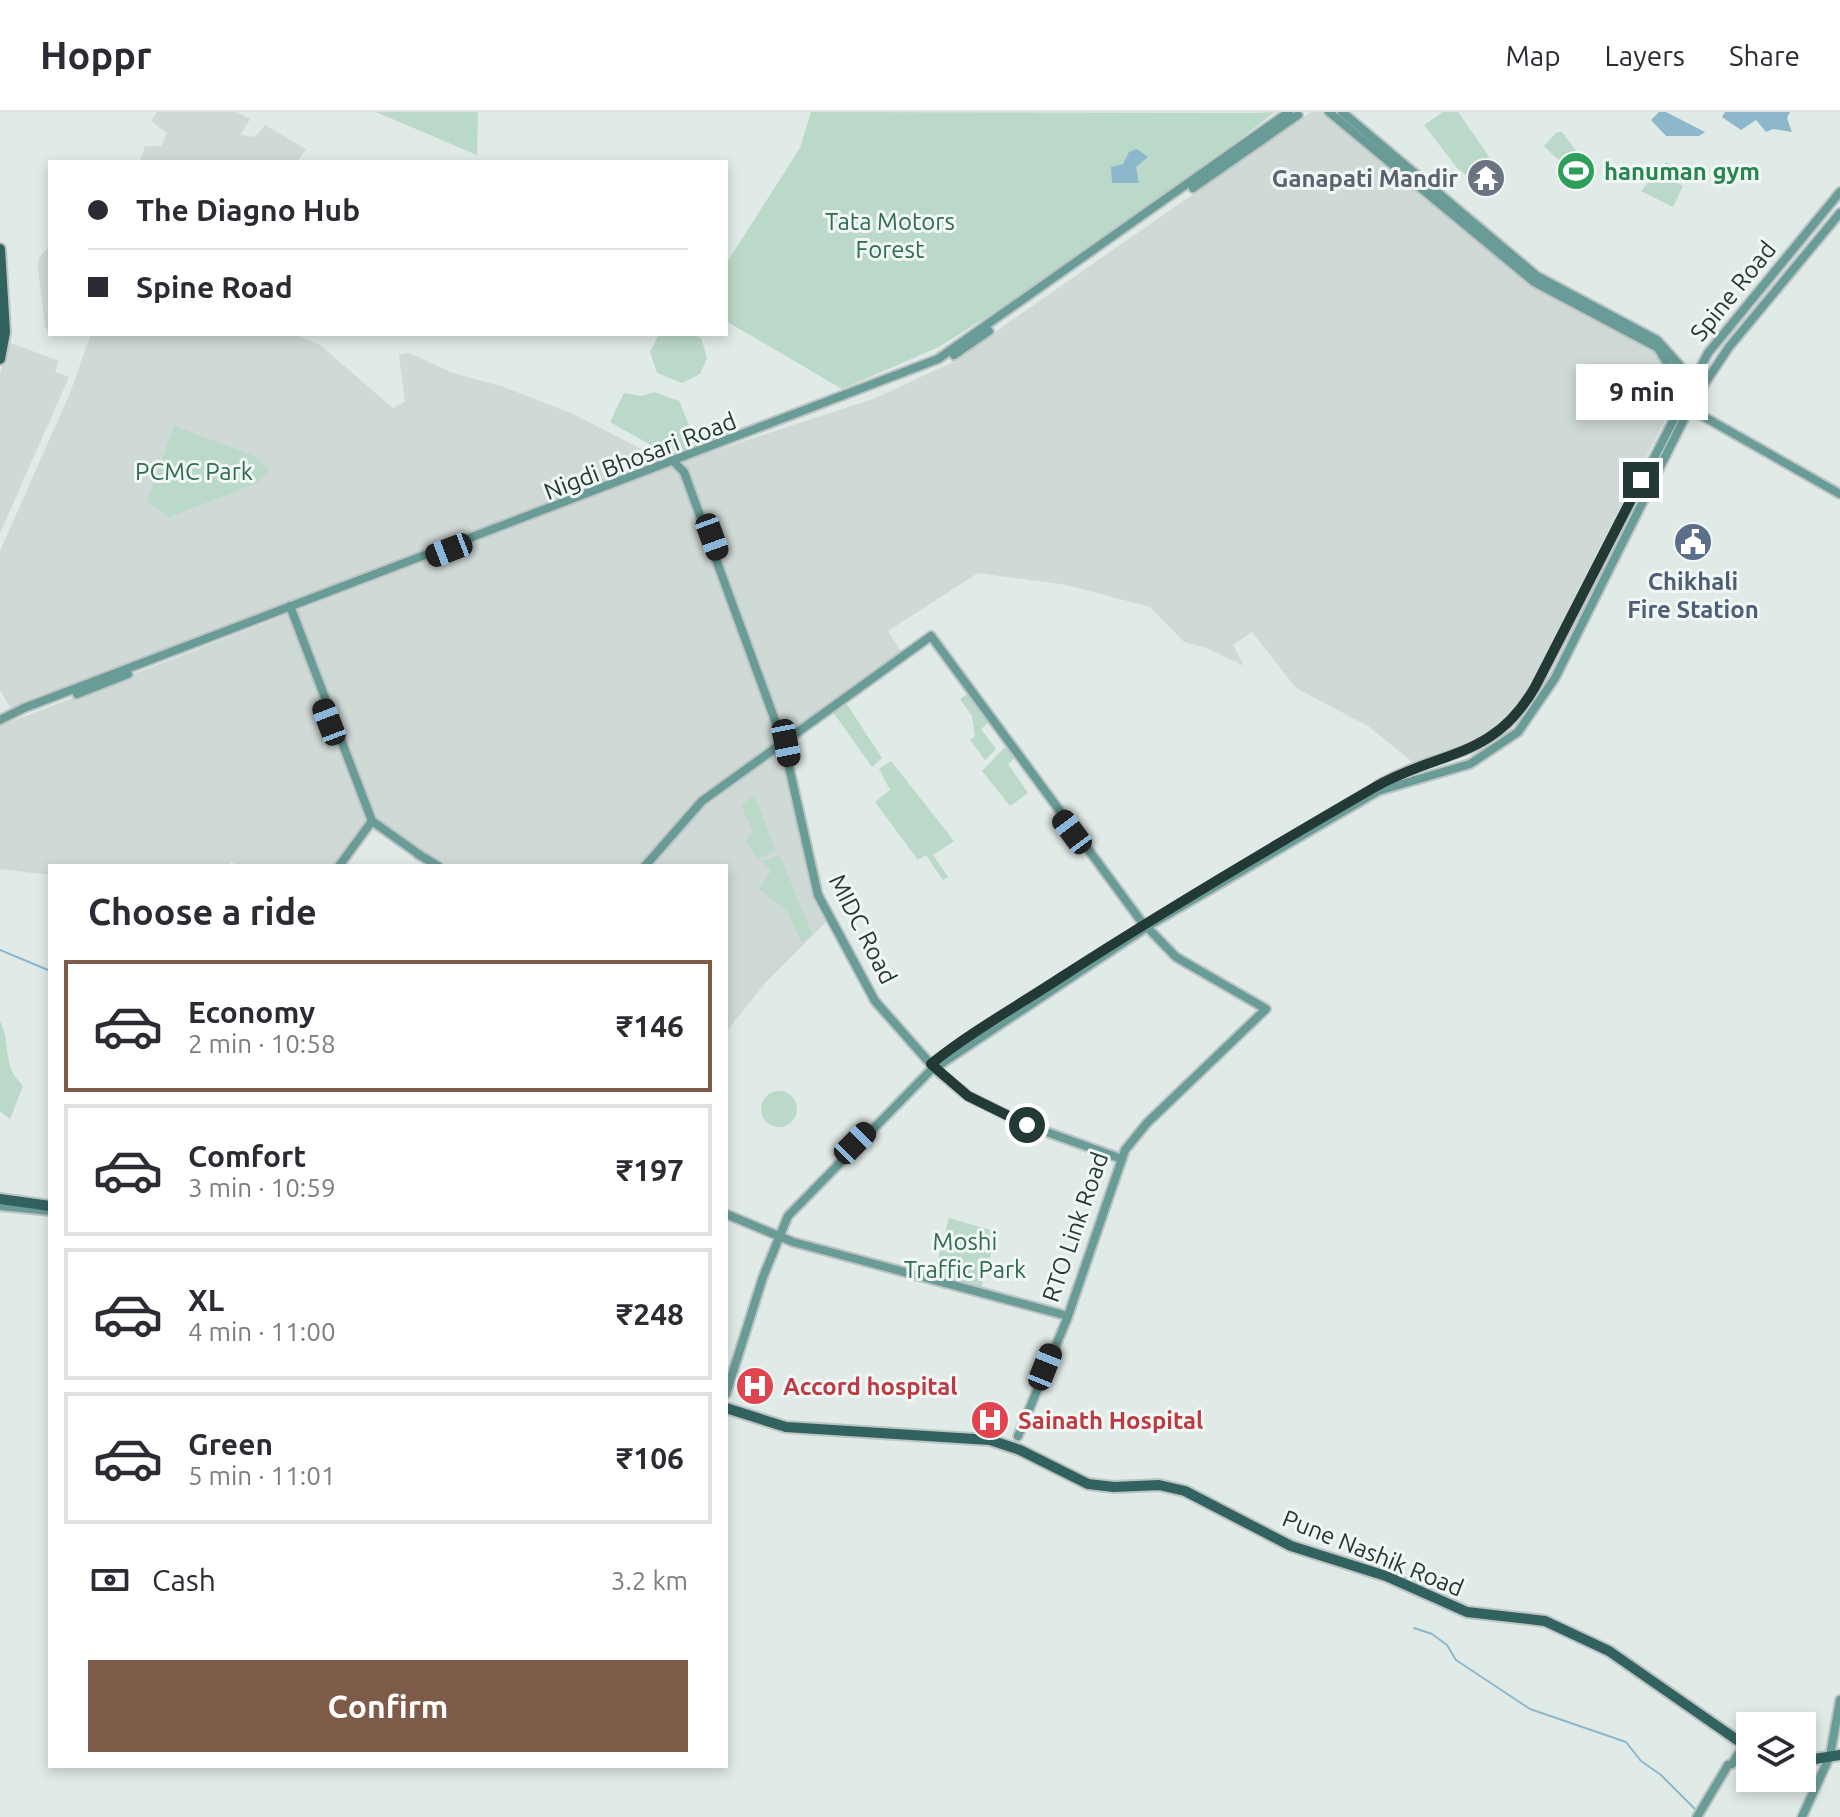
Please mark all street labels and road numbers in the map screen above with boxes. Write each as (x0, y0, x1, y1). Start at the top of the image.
street label: Spine Road (1685, 236, 1781, 346)
street label: Nigdi Bhosari Road (540, 407, 740, 505)
street label: MIDC Road (824, 870, 902, 988)
street label: RTO Link Road (1037, 1149, 1113, 1305)
street label: Pune Nashik Road (1279, 1504, 1467, 1602)

